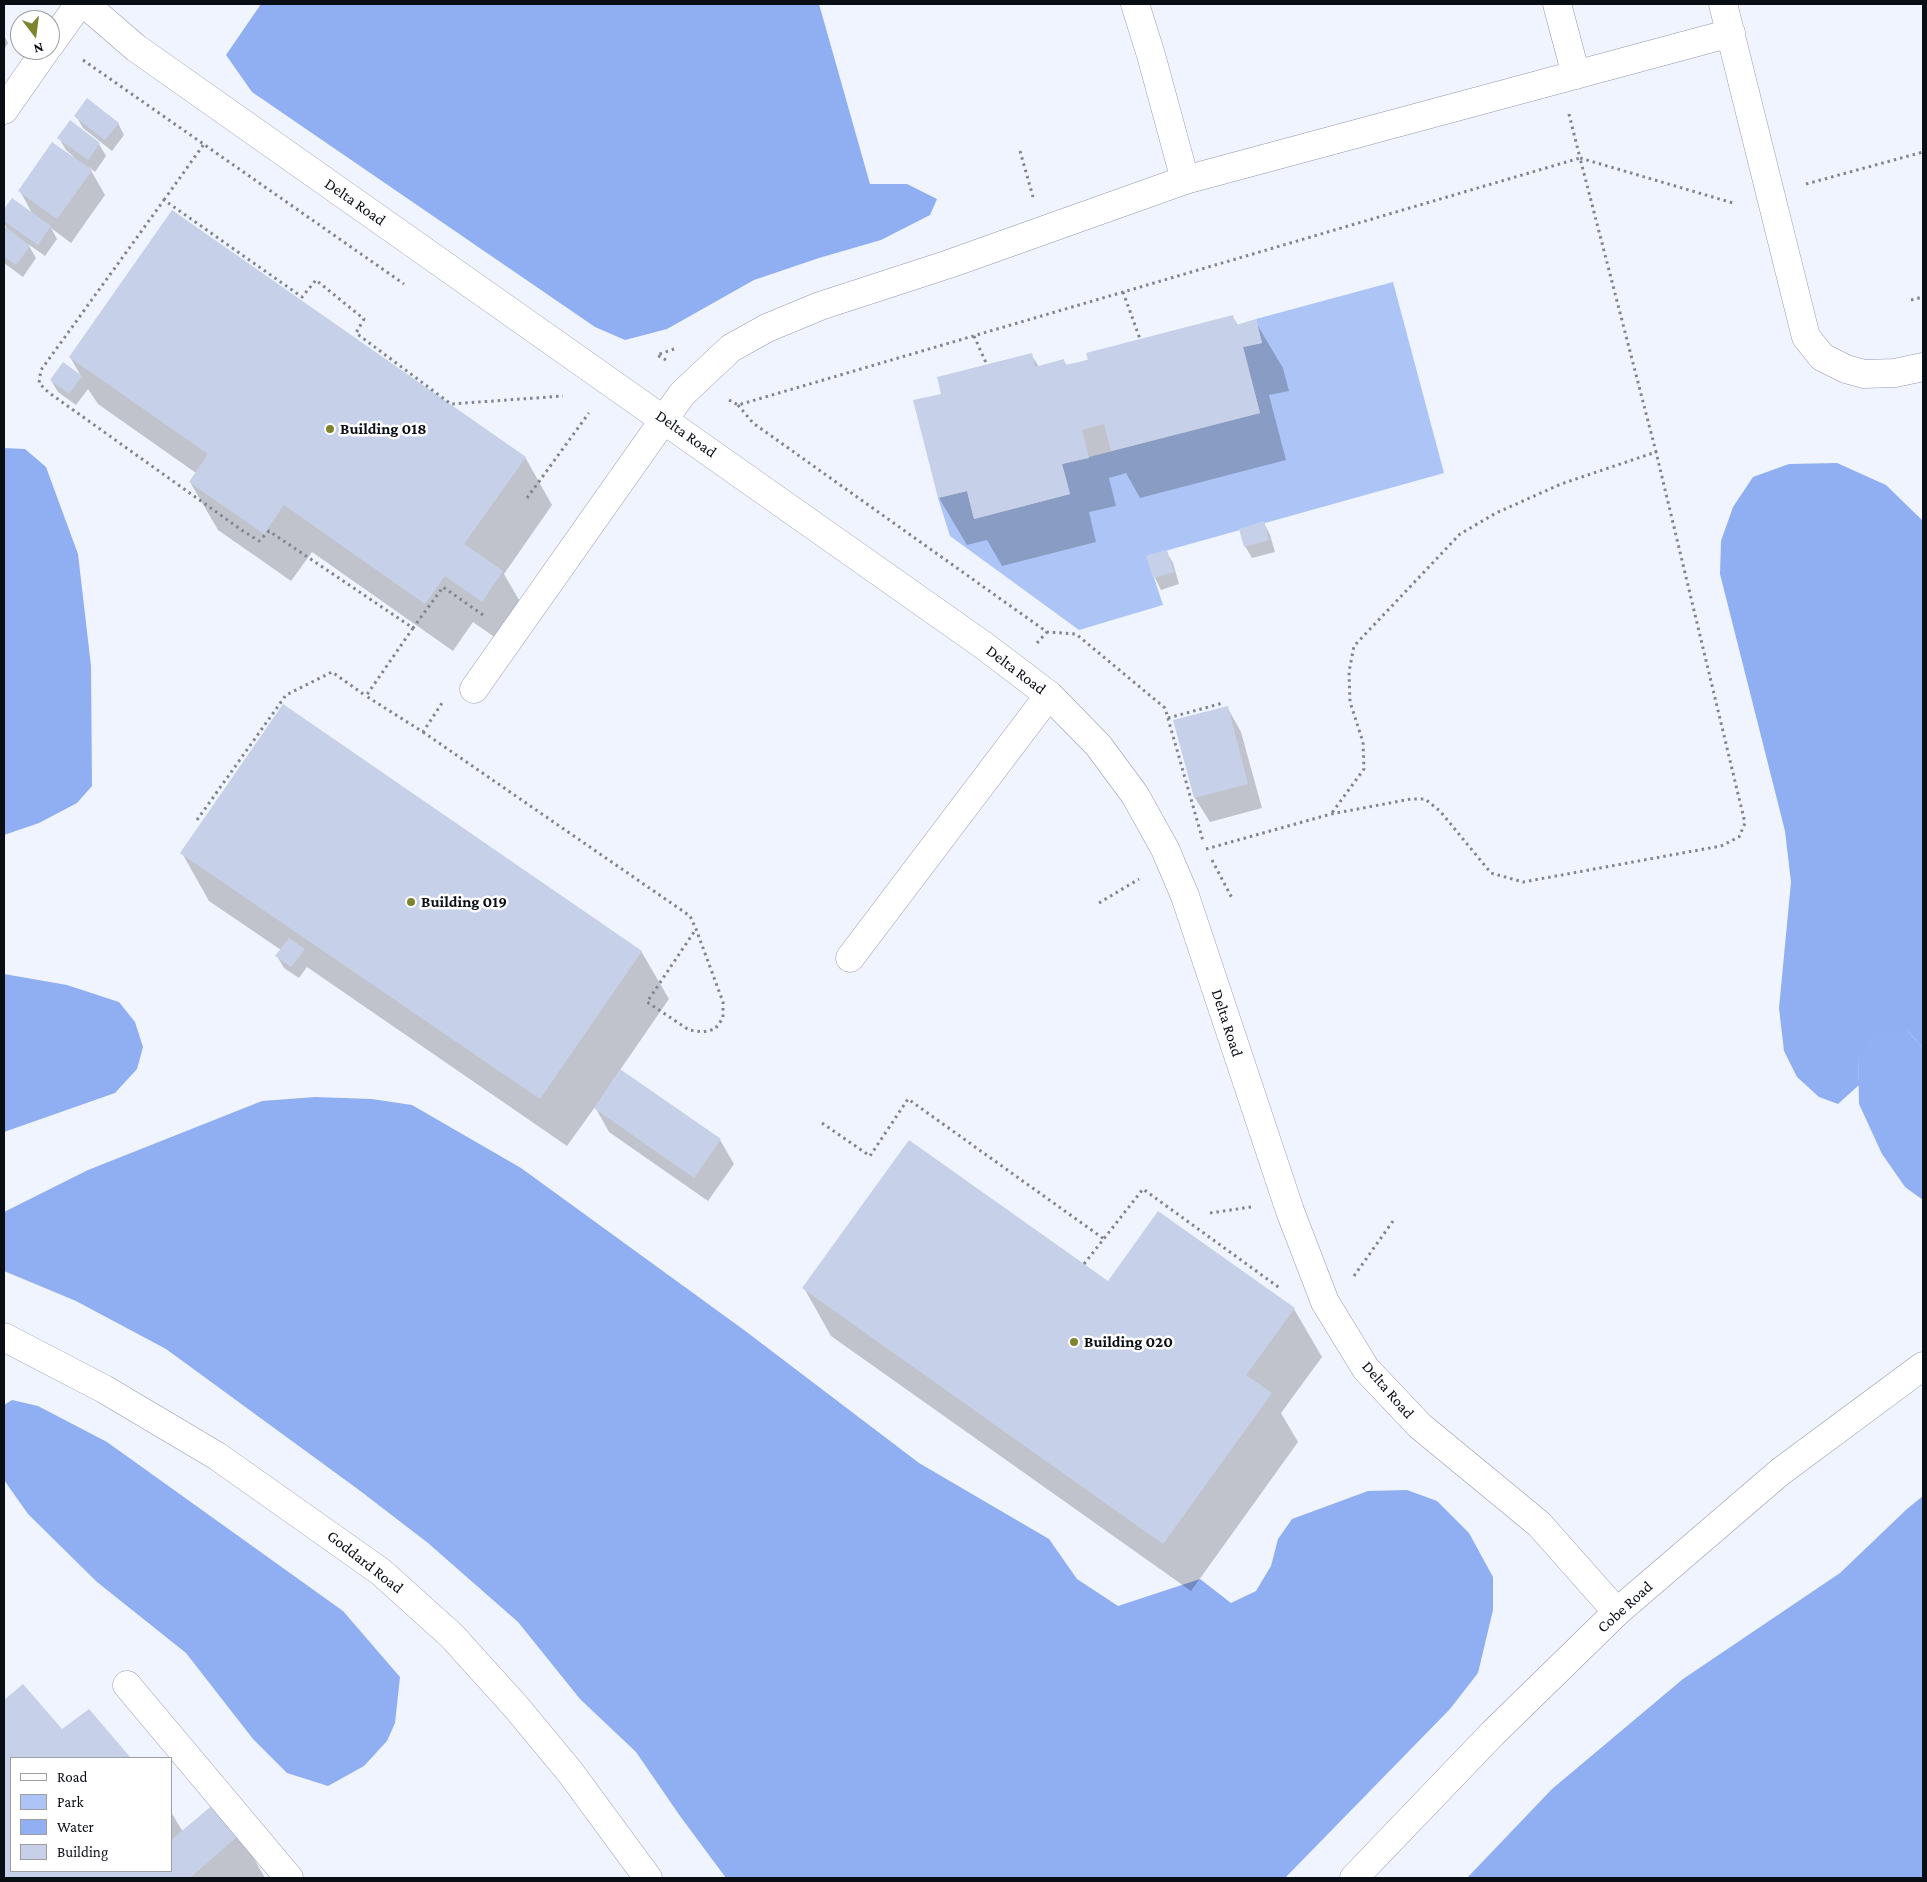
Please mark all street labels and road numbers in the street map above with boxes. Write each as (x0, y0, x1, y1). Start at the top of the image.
street label: Delta Road (321, 174, 389, 230)
street label: Delta Road (652, 406, 720, 462)
street label: Delta Road (982, 641, 1050, 699)
street label: Delta Road (1207, 987, 1247, 1059)
street label: Delta Road (1358, 1357, 1418, 1423)
street label: Goddard Road (323, 1526, 407, 1598)
street label: Cobe Road (1593, 1577, 1657, 1637)

